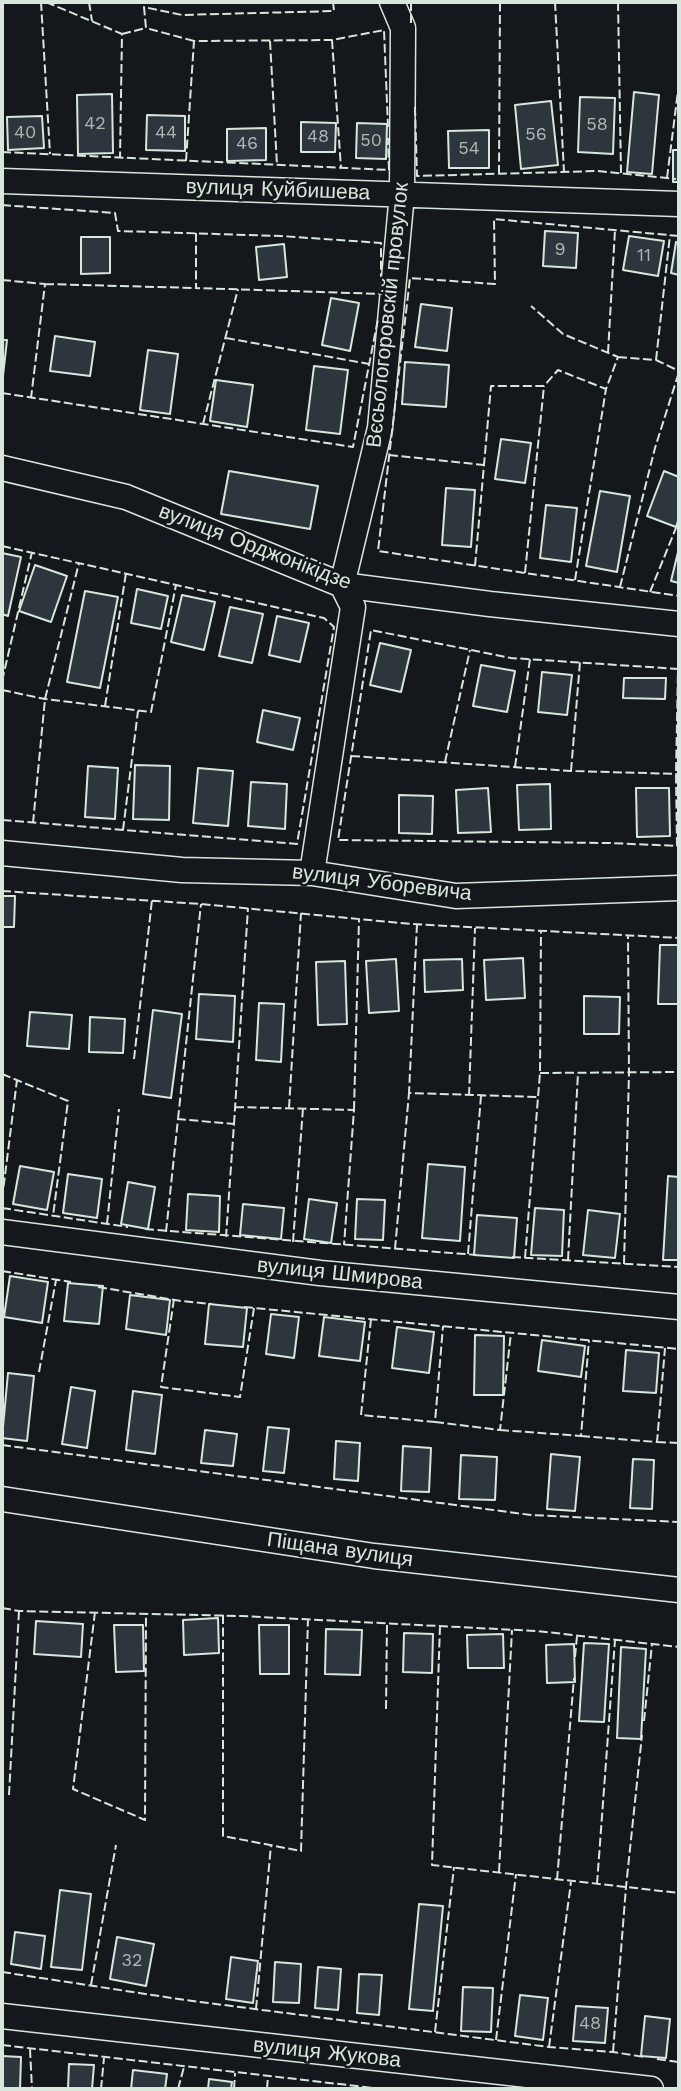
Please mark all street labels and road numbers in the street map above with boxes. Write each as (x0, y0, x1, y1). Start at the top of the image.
street label: вулиця Куйбишева (185, 174, 371, 206)
street label: Вєсьологоровскій провулок (362, 181, 414, 449)
street label: вулиця Орджонікідзе (155, 499, 355, 595)
street label: вулиця Уборевича (291, 859, 473, 907)
street label: вулиця Шмирова (256, 1253, 424, 1295)
street label: Піщана вулиця (265, 1527, 415, 1573)
street label: вулиця Жукова (252, 2033, 402, 2073)

